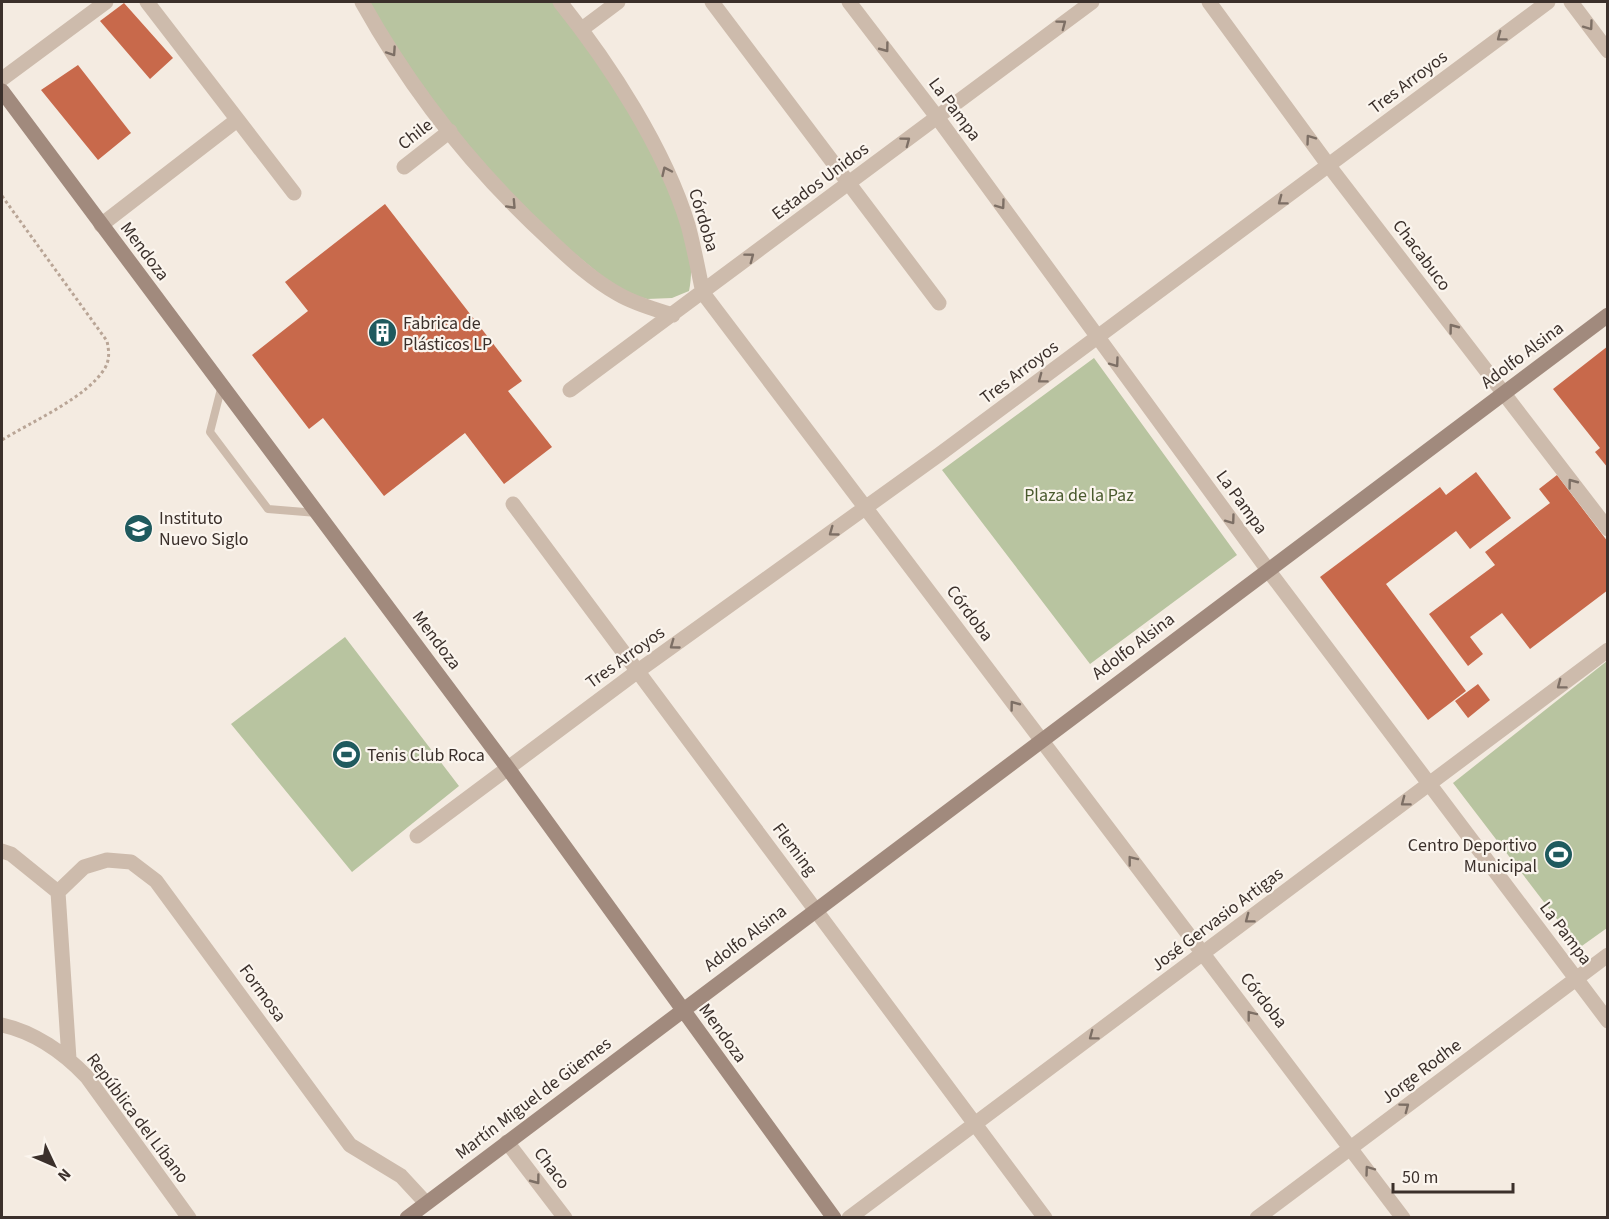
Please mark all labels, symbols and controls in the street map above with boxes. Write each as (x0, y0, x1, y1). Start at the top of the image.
one-way arrow (1056, 20, 1067, 31)
one-way arrow (1582, 20, 1593, 31)
one-way arrow (1497, 29, 1508, 40)
one-way arrow (877, 41, 888, 52)
one-way arrow (385, 45, 396, 56)
street label: Tres Arroyos (1364, 45, 1453, 120)
street label: La Pampa (922, 72, 987, 146)
street label: Chile (393, 113, 438, 156)
one-way arrow (1306, 135, 1317, 146)
street label: Estados Unidos (767, 137, 874, 226)
one-way arrow (900, 137, 911, 148)
one-way arrow (661, 167, 673, 178)
street label: Córdoba (682, 186, 725, 255)
one-way arrow (1278, 193, 1289, 204)
one-way arrow (505, 197, 516, 208)
one-way arrow (994, 198, 1005, 209)
street label: Chacabuco (1386, 214, 1457, 296)
street label: Mendoza (114, 217, 175, 286)
one-way arrow (744, 254, 755, 265)
place label: Fabrica de Plásticos LP (403, 311, 492, 357)
street label: Adolfo Alsina (1476, 316, 1569, 395)
building icon: Fabrica de Plásticos LP (366, 317, 398, 349)
one-way arrow (1450, 324, 1461, 335)
street label: Tres Arroyos (975, 335, 1064, 410)
one-way arrow (1108, 356, 1119, 367)
one-way arrow (1037, 372, 1048, 383)
street label: La Pampa (1210, 465, 1273, 539)
one-way arrow (1568, 479, 1579, 490)
park label: Plaza de la Paz (1024, 483, 1134, 508)
place label: Instituto Nuevo Siglo (159, 506, 249, 552)
school or university icon: Instituto Nuevo Siglo (122, 512, 154, 544)
one-way arrow (1224, 513, 1235, 524)
one-way arrow (829, 524, 840, 535)
street label: Córdoba (940, 580, 999, 647)
street label: Mendoza (406, 606, 467, 675)
street label: Adolfo Alsina (1087, 607, 1180, 686)
street label: Tres Arroyos (581, 620, 670, 695)
one-way arrow (670, 638, 681, 649)
one-way arrow (1556, 677, 1567, 688)
one-way arrow (1010, 701, 1021, 712)
sports icon: Tenis Club Roca (330, 739, 362, 771)
place label: Tenis Club Roca (367, 743, 485, 768)
one-way arrow (1400, 795, 1411, 806)
street label: Fleming (766, 818, 823, 881)
place label: Centro Deportivo Municipal (1408, 833, 1537, 879)
sports icon: Centro Deportivo Municipal (1542, 839, 1574, 871)
one-way arrow (1129, 856, 1140, 867)
street label: José Gervasio Artigas (1146, 861, 1289, 977)
street label: La Pampa (1533, 896, 1598, 970)
street label: Adolfo Alsina (699, 899, 792, 978)
one-way arrow (1244, 912, 1255, 923)
street label: Formosa (233, 959, 292, 1027)
street label: Córdoba (1234, 967, 1293, 1033)
street label: Mendoza (693, 999, 753, 1068)
one-way arrow (1248, 1011, 1259, 1022)
one-way arrow (1089, 1029, 1100, 1040)
street label: Martín Miguel de Güemes (450, 1031, 617, 1165)
street label: Jorge Rodhe (1376, 1033, 1467, 1110)
street label: República del Líbano (80, 1048, 195, 1189)
one-way arrow (1398, 1103, 1409, 1114)
north arrow (24, 1135, 84, 1195)
street label: Chaco (528, 1142, 576, 1194)
scale bar (1393, 1156, 1513, 1194)
text: N (52, 1163, 76, 1186)
text: 50 m (1402, 1165, 1438, 1190)
one-way arrow (1365, 1166, 1376, 1177)
one-way arrow (529, 1173, 540, 1184)

